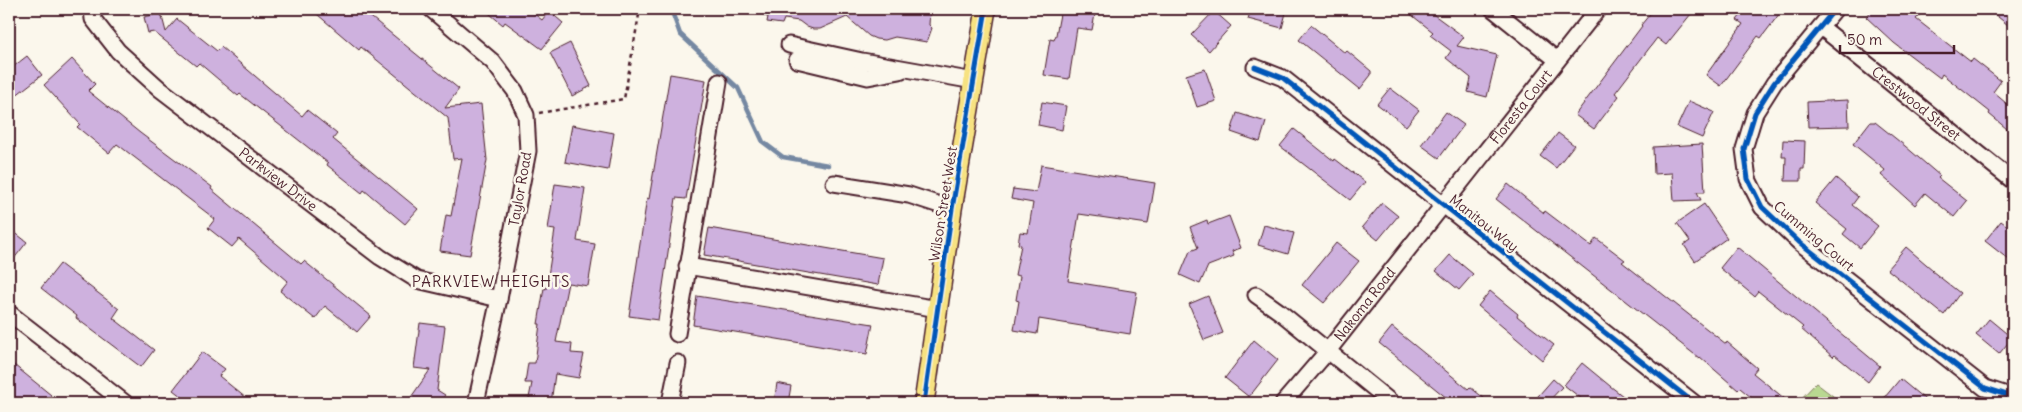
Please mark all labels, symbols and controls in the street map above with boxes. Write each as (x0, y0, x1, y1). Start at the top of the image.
scale bar (1840, 22, 1953, 54)
text: 50 m (1847, 30, 1882, 49)
street label: Crestwood Street (1868, 62, 1964, 145)
street label: Floresta Court (1486, 66, 1556, 148)
street label: Parkview Drive (235, 144, 321, 215)
street label: Wilson Street West (925, 145, 961, 263)
street label: Taylor Road (505, 150, 535, 228)
street label: Manitou Way (1446, 190, 1522, 256)
street label: Cumming Court (1770, 197, 1858, 275)
street label: Nakoma Road (1330, 264, 1399, 345)
district label: PARKVIEW HEIGHTS (412, 272, 570, 291)

